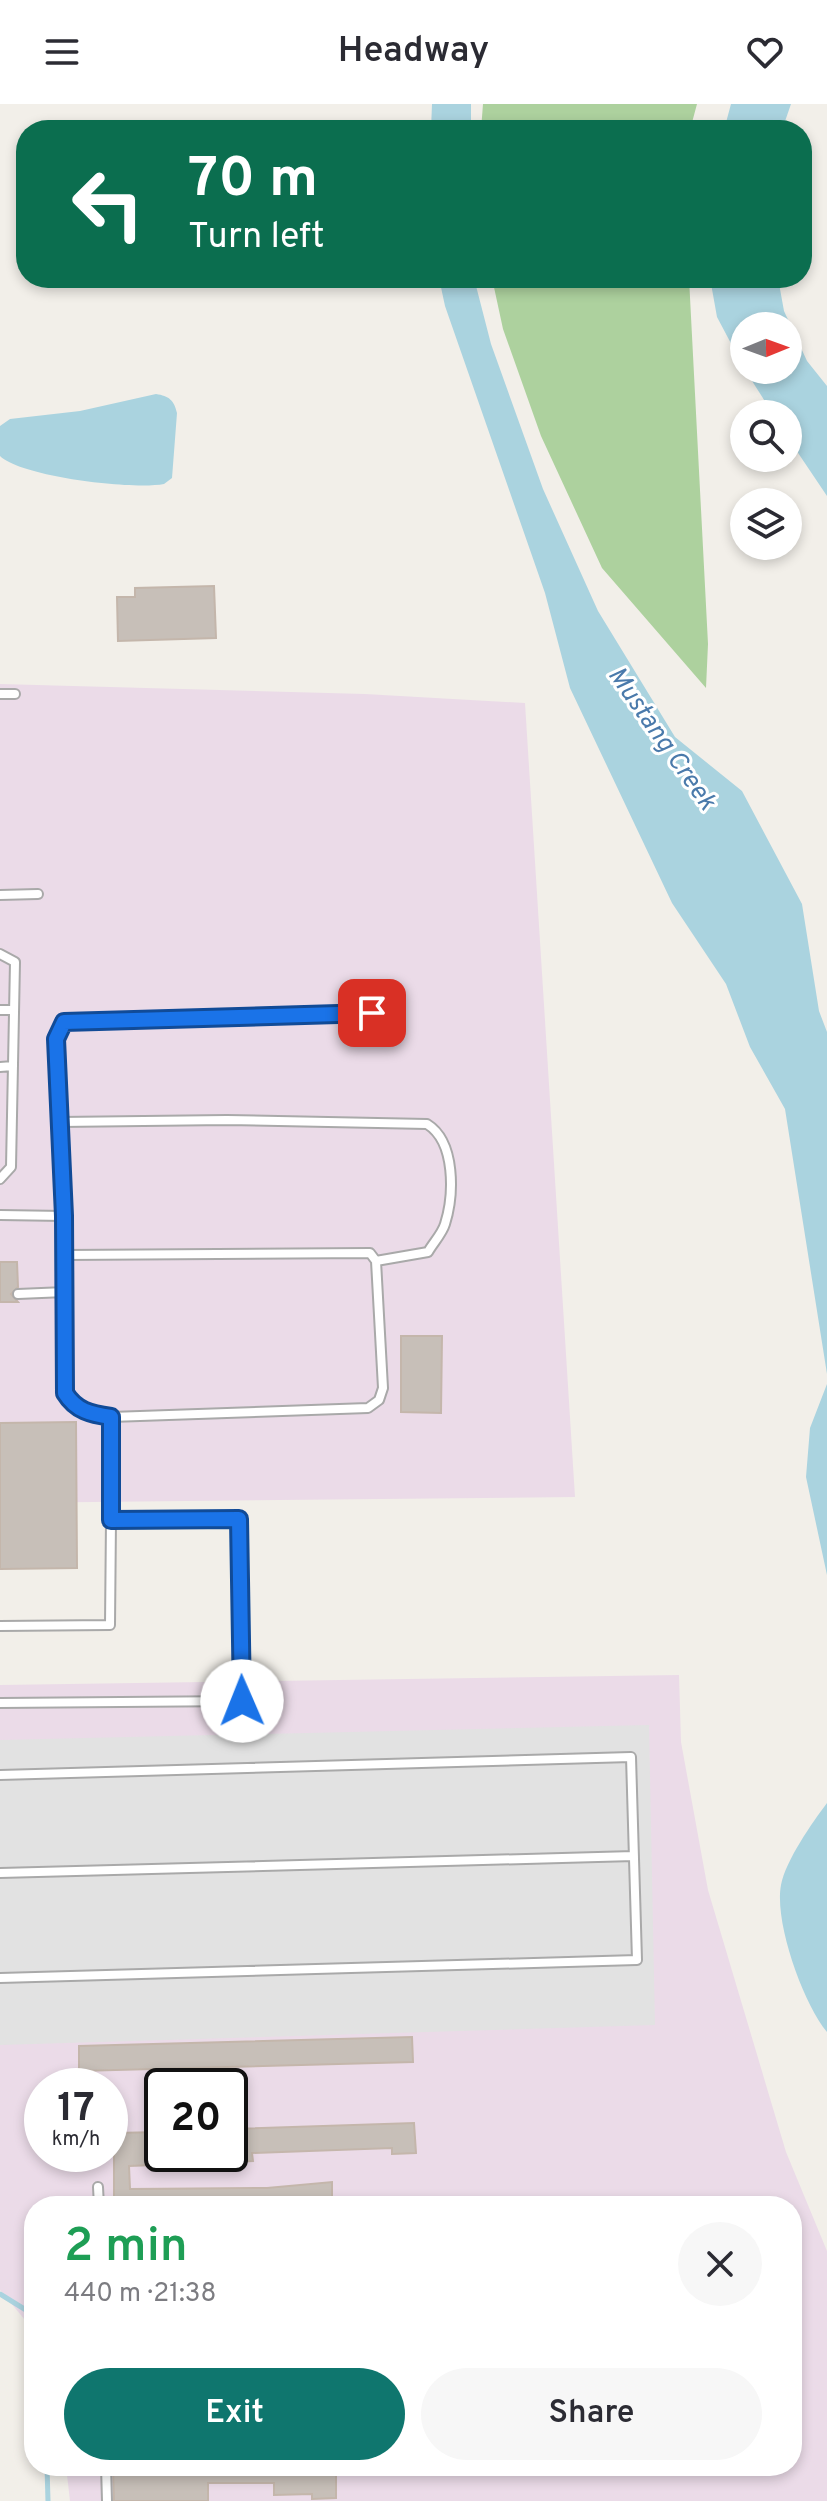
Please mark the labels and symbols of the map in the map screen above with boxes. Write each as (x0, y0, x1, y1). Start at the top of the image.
north arrow (730, 312, 802, 384)
water label: Mustang Creek (599, 661, 723, 818)
pin (338, 979, 406, 1047)
position arrow (200, 1659, 284, 1743)
speed limit sign: 20 (144, 2068, 248, 2172)

